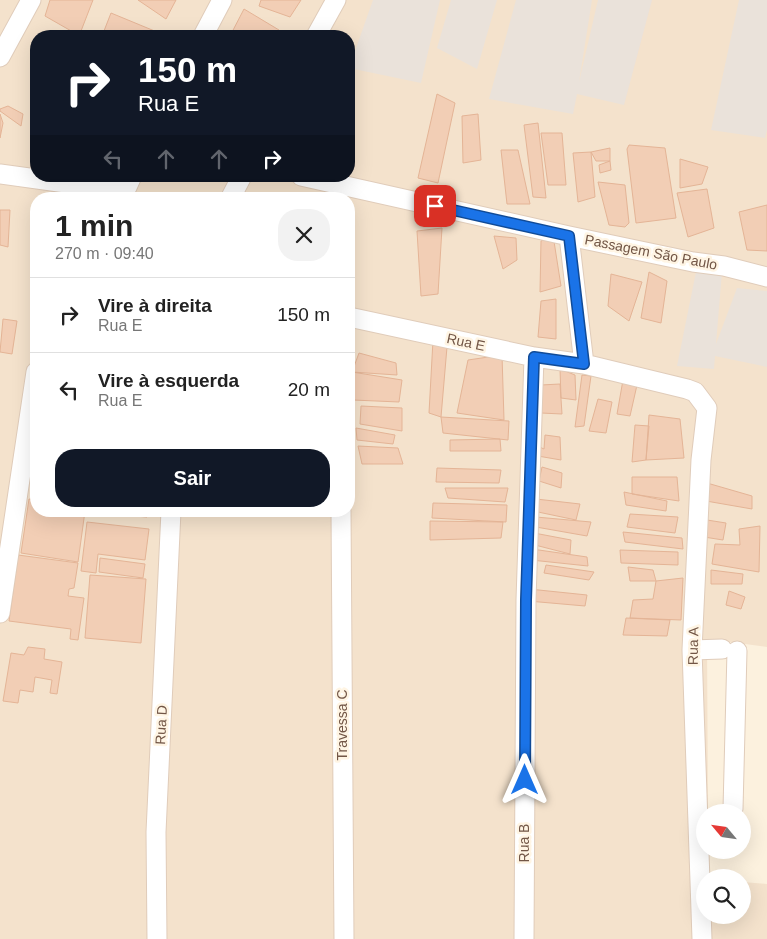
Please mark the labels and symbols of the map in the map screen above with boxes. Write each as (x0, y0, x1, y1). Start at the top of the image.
pin (414, 185, 456, 227)
street label: Passagem São Paulo (583, 231, 719, 273)
street label: Rua E (445, 330, 487, 354)
street label: Rua A (685, 626, 701, 665)
street label: Travessa C (334, 689, 350, 761)
street label: Rua D (152, 705, 170, 745)
position arrow (498, 753, 550, 805)
north arrow (696, 804, 751, 859)
street label: Rua B (516, 824, 532, 862)

